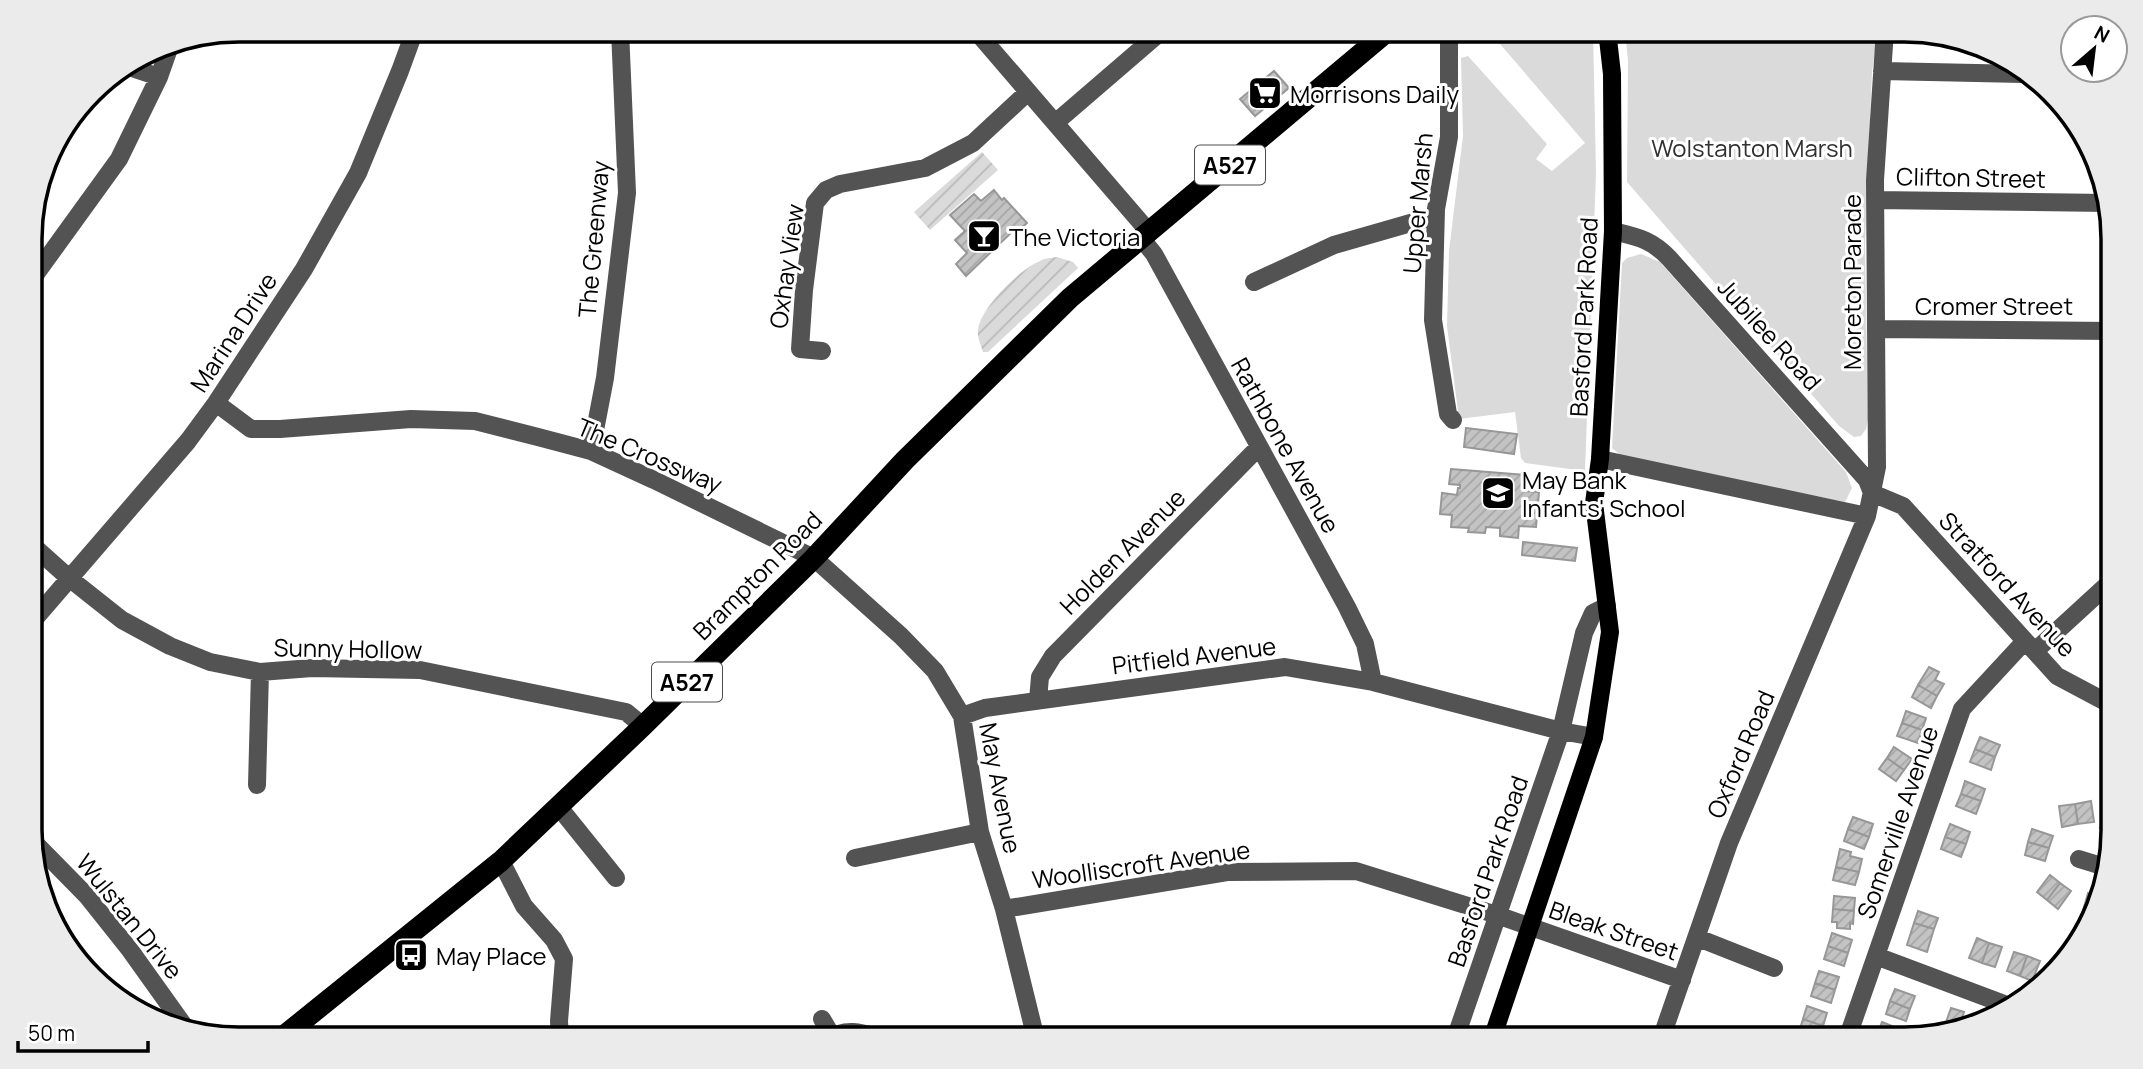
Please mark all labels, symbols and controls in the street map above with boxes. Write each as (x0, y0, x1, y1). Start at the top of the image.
north arrow (2059, 14, 2129, 84)
text: N (2090, 19, 2114, 49)
supermarket icon: Morrisons Daily (1246, 74, 1284, 112)
place label: Morrisons Daily (1290, 77, 1459, 110)
street label: Upper Marsh (1394, 131, 1440, 275)
park label: Wolstanton Marsh (1651, 131, 1853, 164)
road number: A527 (1195, 146, 1265, 184)
street label: The Greenway (570, 159, 616, 319)
street label: Clifton Street (1896, 159, 2046, 195)
street label: Moreton Parade (1835, 194, 1868, 370)
street label: Oxhay View (761, 202, 811, 330)
street label: Basford Park Road (1561, 216, 1605, 418)
bar icon: The Victoria (965, 217, 1003, 255)
place label: The Victoria (1009, 220, 1140, 253)
street label: Marina Drive (182, 266, 284, 398)
street label: Jubilee Road (1711, 271, 1829, 397)
street label: Cromer Street (1915, 289, 2073, 322)
street label: Rathbone Avenue (1224, 351, 1348, 539)
street label: The Crossway (572, 410, 728, 501)
place label: May Bank Infants' School (1522, 463, 1686, 524)
school or university icon: May Bank Infants' School (1479, 474, 1517, 512)
street label: Holden Avenue (1052, 481, 1192, 621)
street label: Brampton Road (685, 503, 829, 647)
street label: Stratford Avenue (1932, 504, 2084, 664)
street label: Pitfield Avenue (1110, 629, 1278, 681)
street label: Sunny Hollow (273, 630, 423, 666)
road number: A527 (652, 662, 722, 702)
street label: Oxford Road (1698, 685, 1782, 823)
street label: May Avenue (972, 720, 1030, 856)
street label: Somerville Avenue (1849, 721, 1945, 923)
street label: Basford Park Road (1439, 771, 1535, 971)
street label: Woolliscroft Avenue (1030, 832, 1252, 896)
street label: Wulstan Drive (69, 846, 191, 986)
street label: Bleak Street (1545, 892, 1683, 968)
bus stop icon: May Place (392, 936, 430, 974)
place label: May Place (436, 939, 547, 972)
scale bar (18, 1010, 147, 1054)
text: 50 m (28, 1019, 75, 1047)

